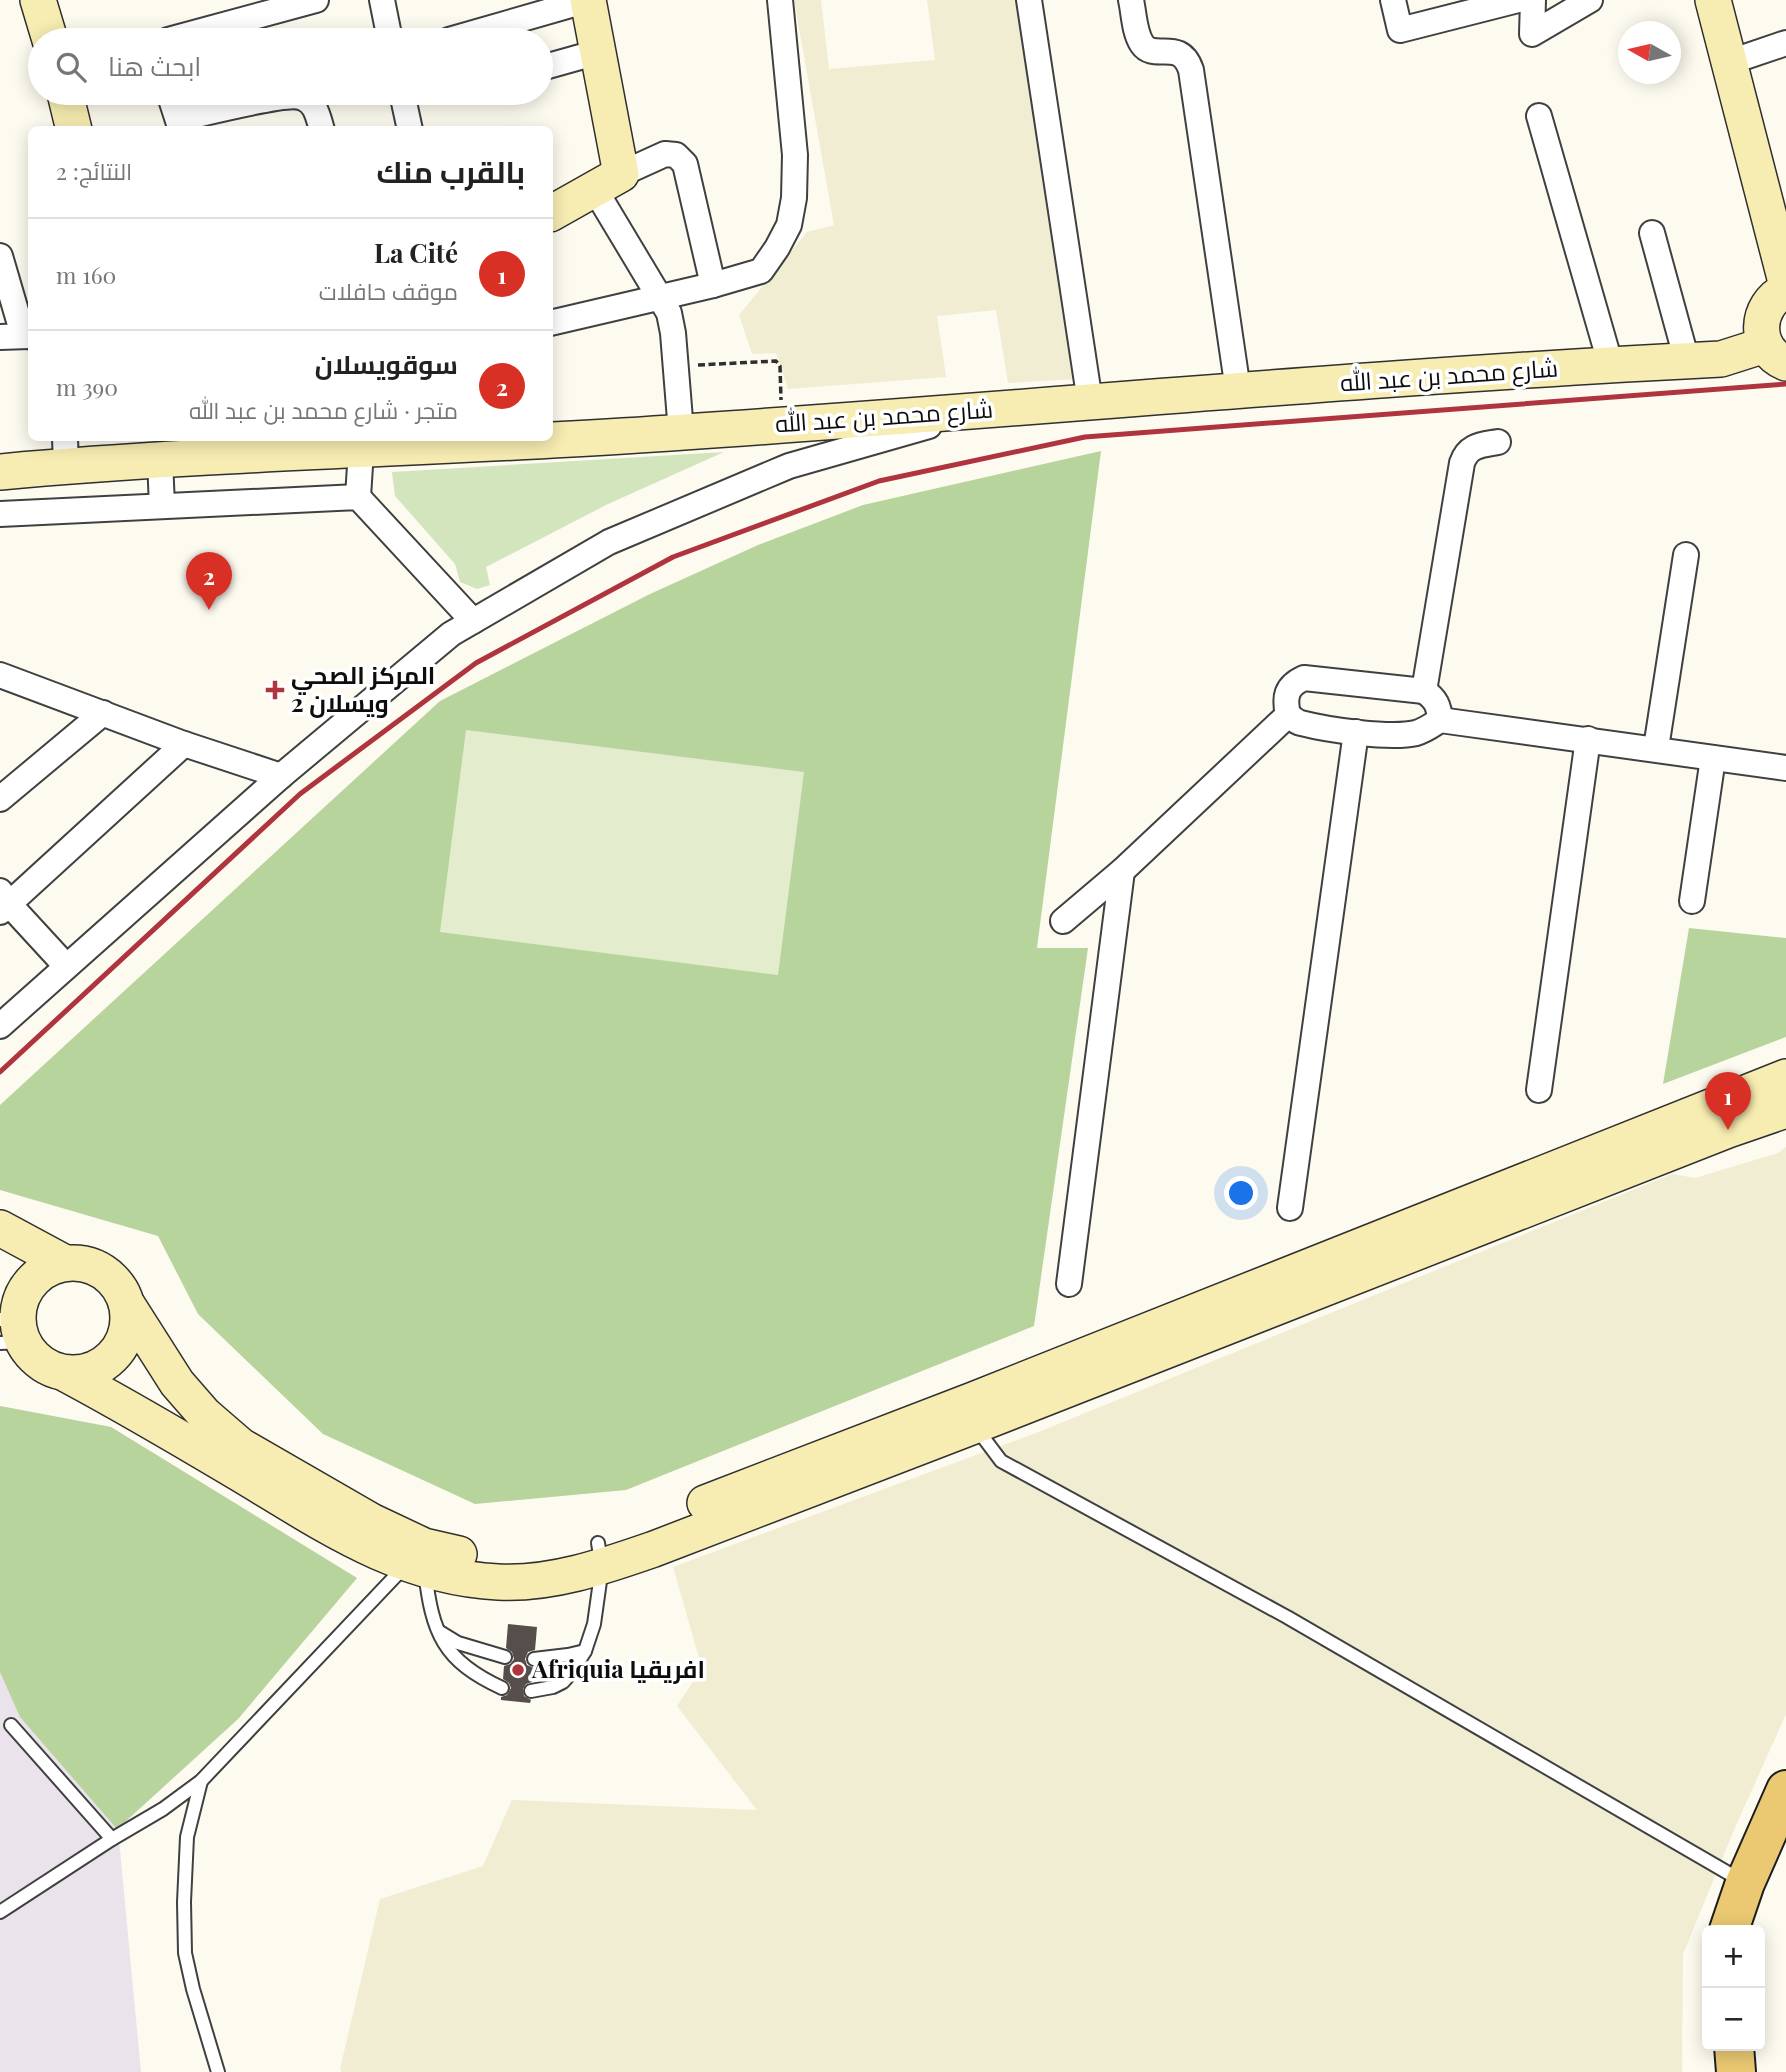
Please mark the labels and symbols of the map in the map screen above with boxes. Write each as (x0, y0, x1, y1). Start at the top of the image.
north arrow (1618, 21, 1681, 84)
street label: شارع محمد بن عبد الله (1339, 350, 1559, 400)
street label: شارع محمد بن عبد الله (774, 391, 994, 441)
pin: 2 (186, 552, 232, 610)
place label: المركز الصحي ويسلان 2 (291, 658, 435, 718)
marker: المركز الصحي ويسلان 2 (265, 680, 285, 700)
pin: 1 (1705, 1072, 1751, 1130)
your location (1224, 1176, 1258, 1210)
place label: Afriquia افريقيا (531, 1652, 705, 1684)
marker: Afriquia افريقيا (510, 1662, 526, 1678)

